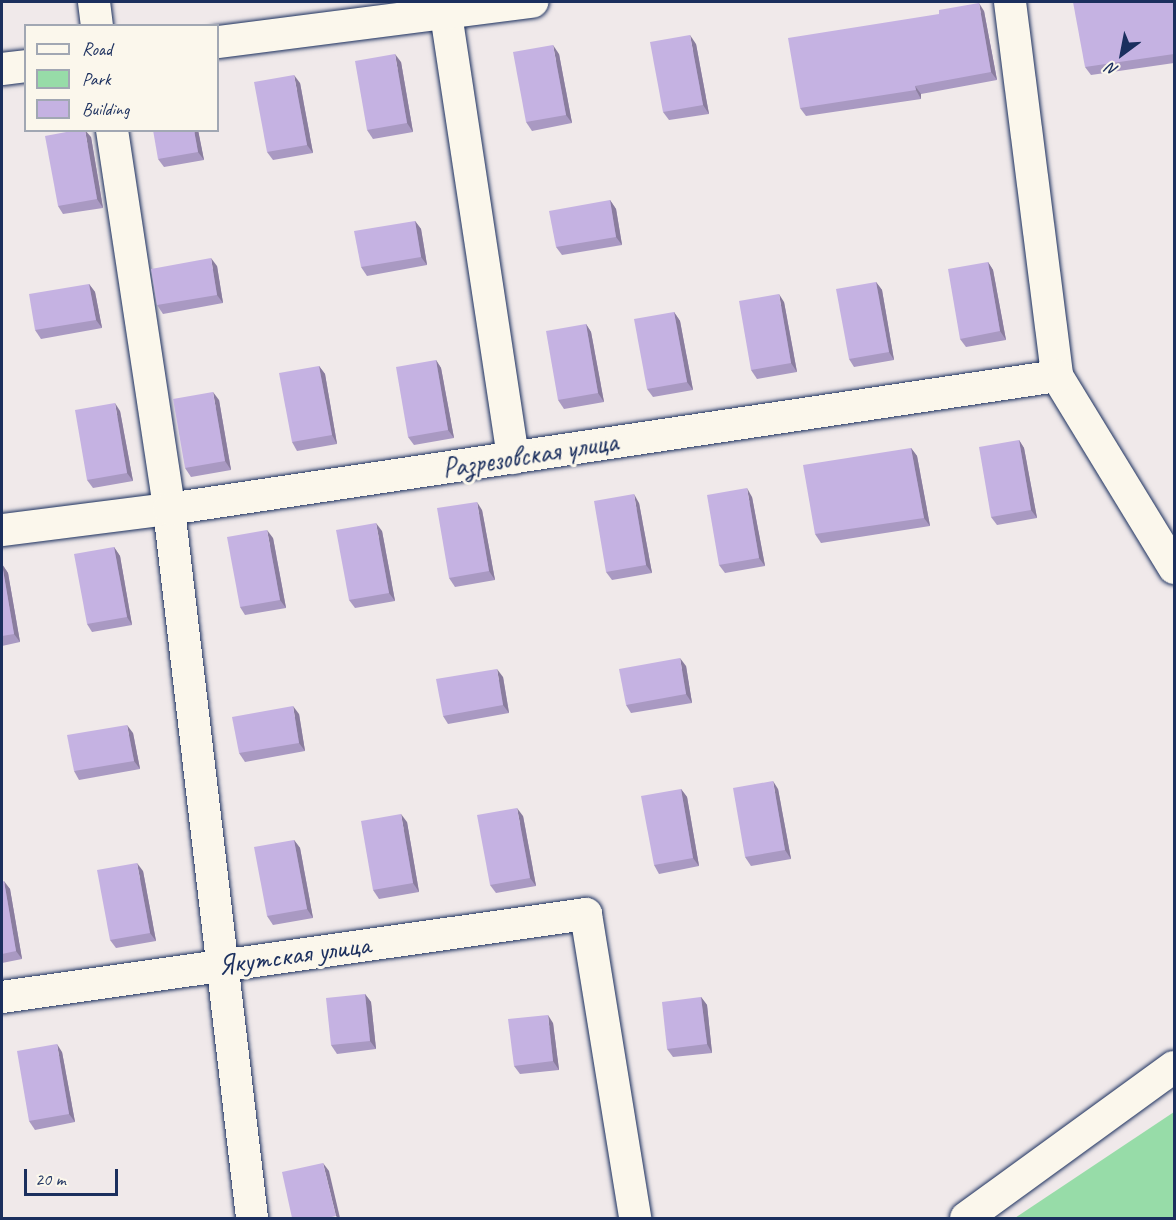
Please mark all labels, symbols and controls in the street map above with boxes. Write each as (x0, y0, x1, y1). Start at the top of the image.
legend (24, 24, 219, 132)
north arrow (1092, 24, 1152, 84)
text: Road (82, 38, 112, 60)
text: N (1103, 58, 1122, 80)
text: Park (82, 68, 111, 90)
text: Building (82, 98, 129, 120)
street label: Разрезовская улица (439, 424, 621, 486)
street label: Якутская улица (215, 928, 373, 982)
scale bar (27, 1157, 122, 1195)
text: 20 m (35, 1168, 66, 1190)

